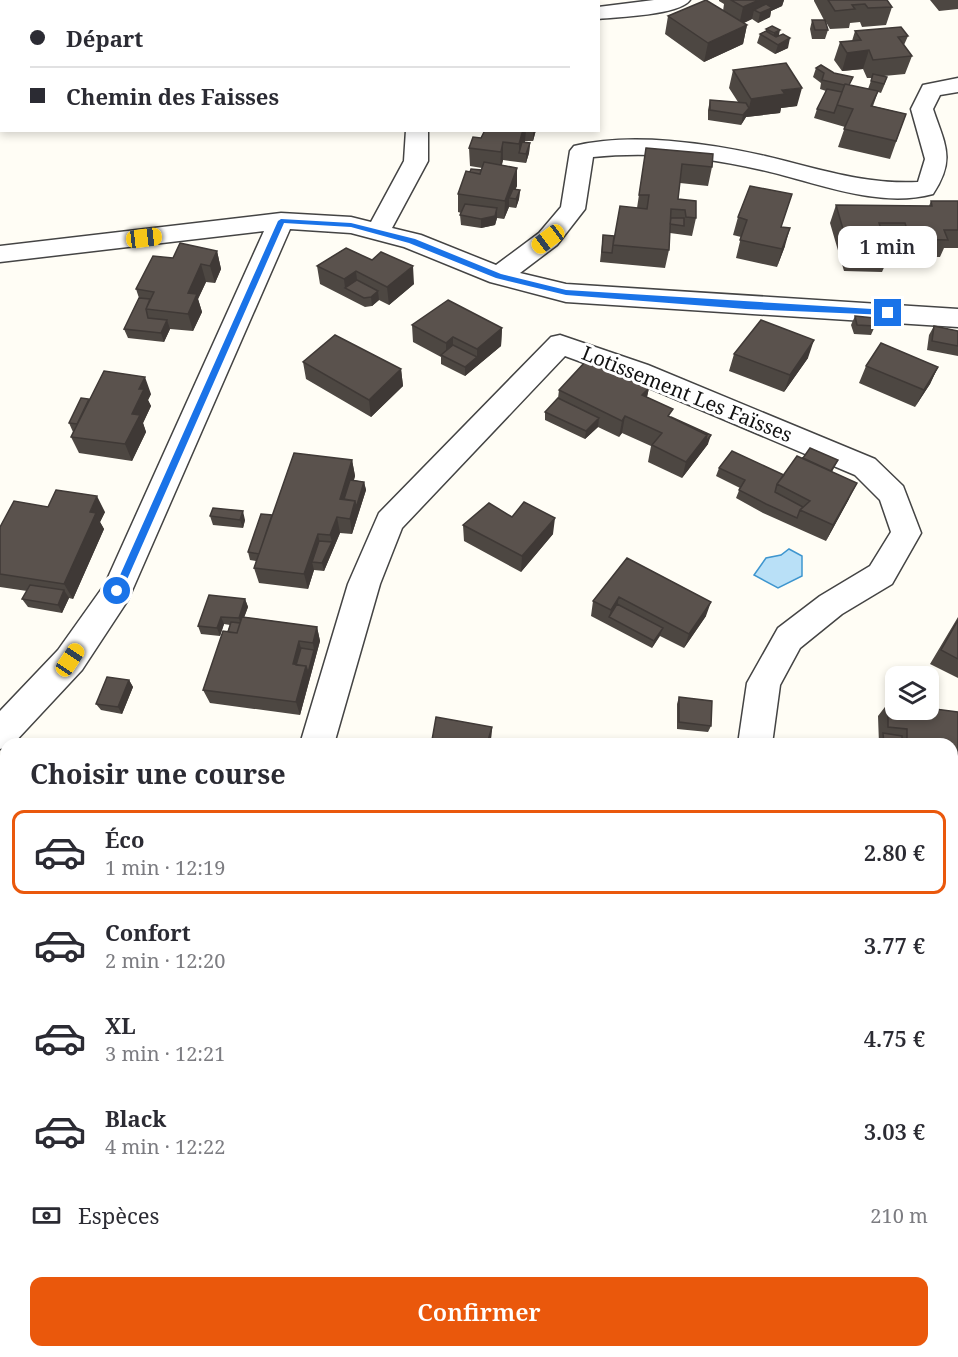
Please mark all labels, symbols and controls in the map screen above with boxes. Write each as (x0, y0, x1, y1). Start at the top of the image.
text: Départ (66, 23, 143, 53)
text: Chemin des Faisses (66, 81, 279, 111)
car (528, 221, 568, 257)
callout: 1 min (838, 226, 938, 268)
car (125, 227, 163, 249)
text: 1 min (860, 233, 915, 260)
route end (874, 299, 901, 326)
street label: Lotissement Les Faïsses (578, 339, 796, 448)
route start (103, 577, 130, 604)
car (52, 640, 88, 680)
map controls (885, 666, 939, 720)
button: layers (885, 666, 939, 720)
text: Choisir une course (30, 755, 286, 792)
text: Éco (105, 824, 144, 854)
icon: car (33, 825, 87, 879)
text: 2.80 € (864, 837, 925, 867)
text: 1 min · 12:19 (105, 854, 225, 881)
text: Confort (105, 917, 191, 947)
icon: car (33, 918, 87, 972)
text: 3.77 € (864, 930, 925, 960)
text: 2 min · 12:20 (105, 947, 225, 974)
text: XL (105, 1010, 136, 1040)
icon: car (33, 1011, 87, 1065)
text: 4.75 € (864, 1023, 925, 1053)
text: 3 min · 12:21 (105, 1040, 225, 1067)
text: Black (105, 1103, 166, 1133)
icon: car (33, 1104, 87, 1158)
text: 3.03 € (864, 1116, 925, 1146)
text: 4 min · 12:22 (105, 1133, 225, 1160)
icon: cash (30, 1199, 63, 1232)
text: Espèces (78, 1200, 159, 1230)
text: 210 m (870, 1202, 928, 1229)
button: Confirmer (30, 1277, 928, 1346)

